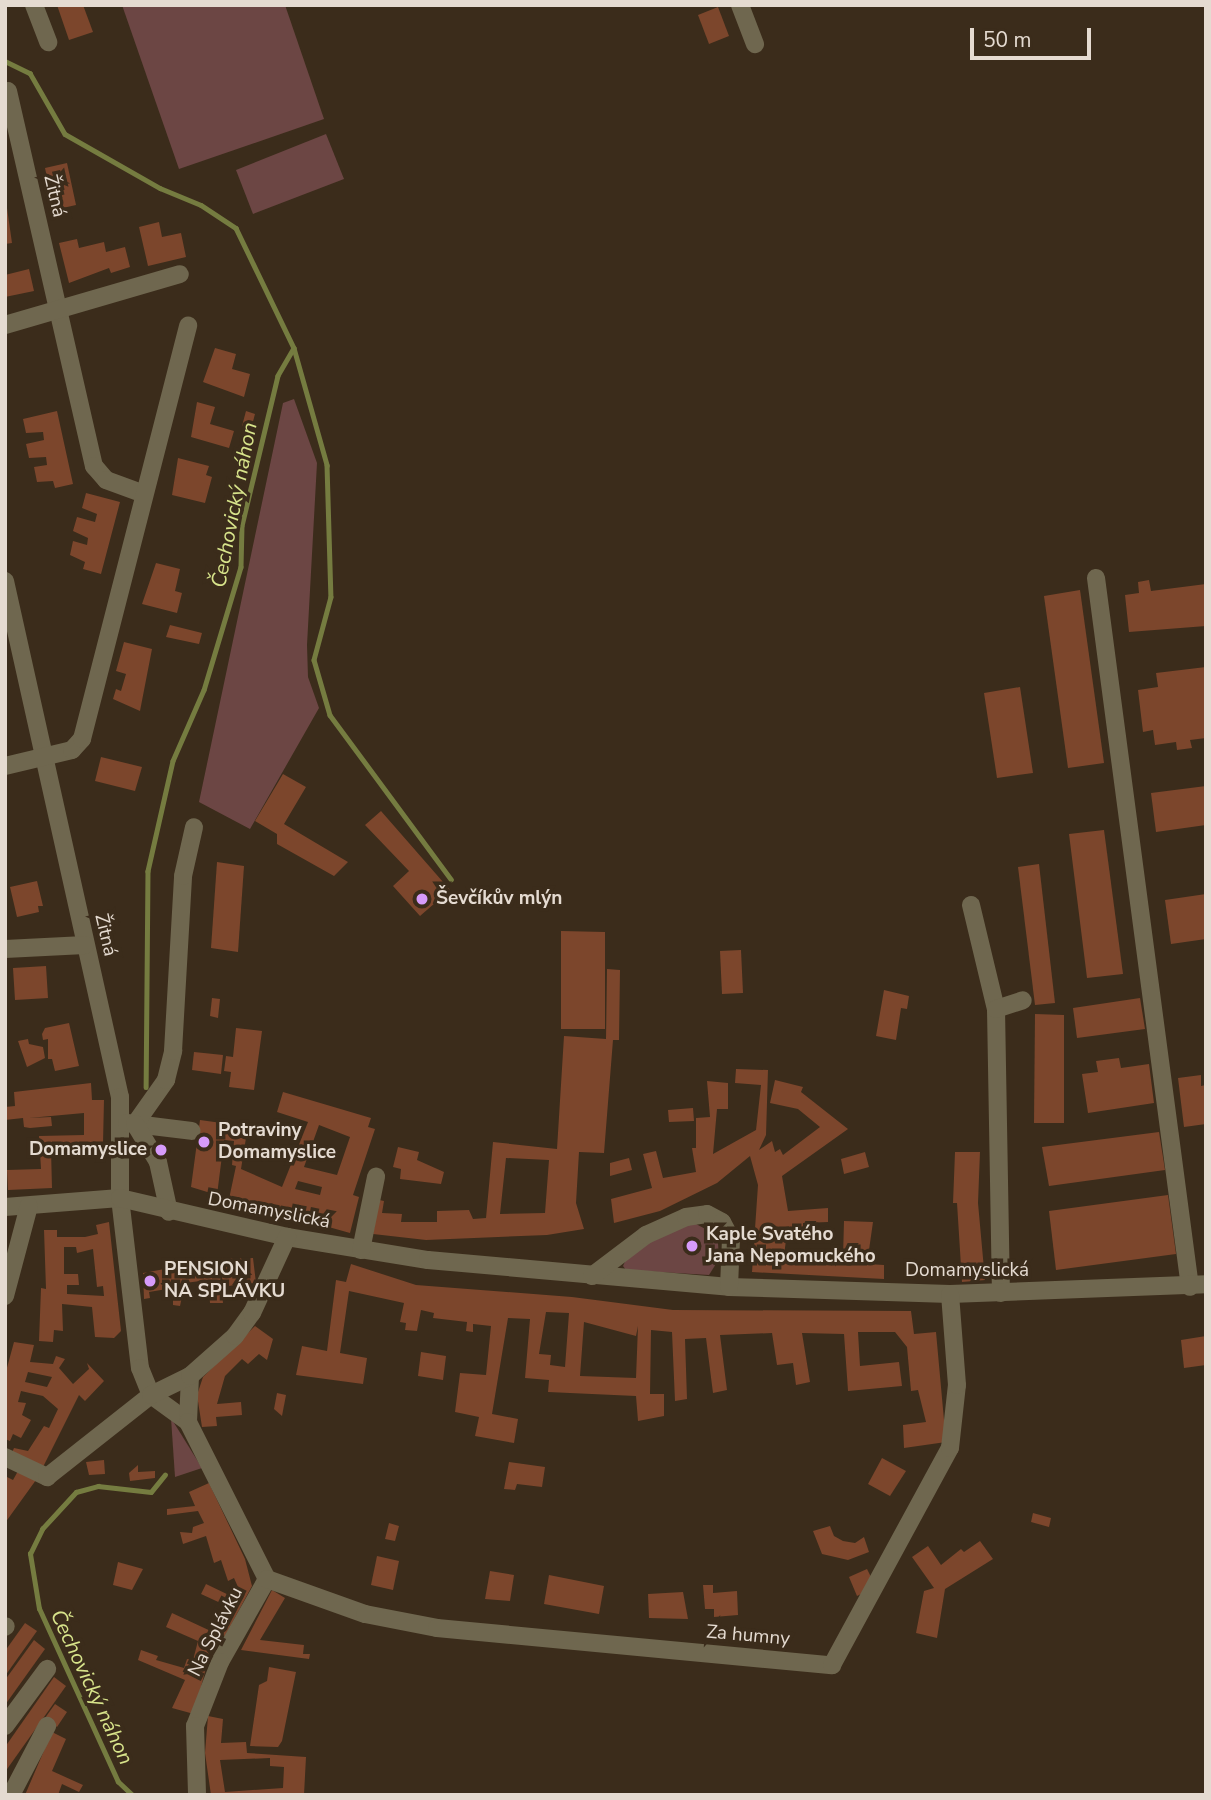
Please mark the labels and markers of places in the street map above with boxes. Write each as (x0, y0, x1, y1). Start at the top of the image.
place label: Ševčíkův mlýn (436, 888, 562, 910)
marker: Ševčíkův mlýn (414, 891, 430, 907)
place label: Potraviny Domamyslice (218, 1120, 336, 1164)
marker: Potraviny Domamyslice (196, 1134, 212, 1150)
place label: Domamyslice (29, 1139, 147, 1161)
marker: Domamyslice (153, 1142, 169, 1158)
place label: Kaple Svatého Jana Nepomuckého (706, 1224, 876, 1268)
marker: Kaple Svatého Jana Nepomuckého (684, 1238, 700, 1254)
place label: PENSION NA SPLÁVKU (164, 1259, 285, 1303)
marker: PENSION NA SPLÁVKU (142, 1273, 158, 1289)

